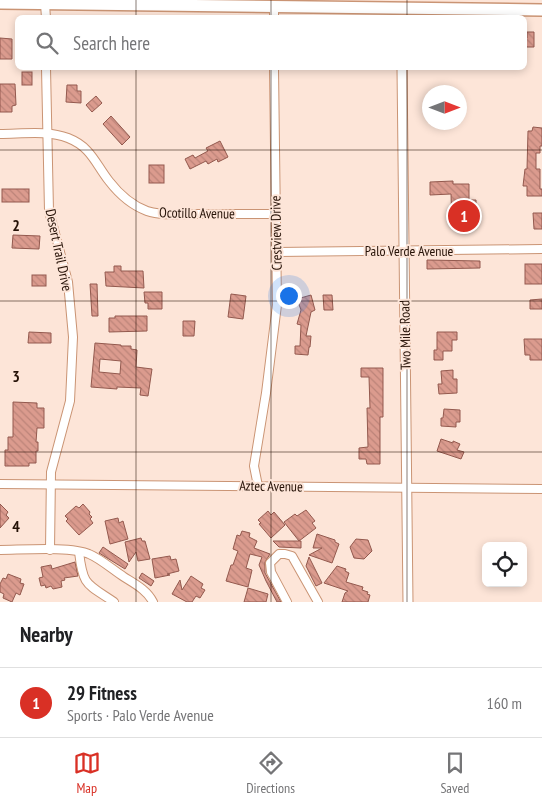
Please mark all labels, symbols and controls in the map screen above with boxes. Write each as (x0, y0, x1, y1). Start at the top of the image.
search box (15, 15, 527, 70)
icon: search (33, 29, 61, 57)
text: Search here (73, 31, 150, 55)
north arrow (422, 85, 467, 130)
street label: Crestview Drive (266, 195, 286, 271)
pin: 1 (448, 197, 480, 235)
street label: Ocotillo Avenue (159, 203, 235, 223)
street label: Desert Trail Drive (42, 207, 77, 293)
text: 2 (12, 215, 20, 235)
street label: Palo Verde Avenue (365, 242, 454, 260)
your location (276, 283, 302, 309)
street label: Two Mile Road (395, 300, 415, 370)
text: 3 (12, 366, 20, 386)
street label: Aztec Avenue (239, 476, 303, 496)
text: 4 (12, 516, 20, 536)
map controls (482, 542, 527, 587)
button: locate (482, 542, 527, 587)
text: Nearby (20, 621, 73, 648)
text: 29 Fitness (67, 681, 137, 705)
text: 1 (32, 693, 40, 713)
text: 160 m (487, 693, 522, 713)
text: Sports · Palo Verde Avenue (67, 705, 214, 725)
tab: Map (73, 749, 101, 797)
tab: Directions (246, 749, 295, 797)
tab: Saved (440, 749, 469, 797)

